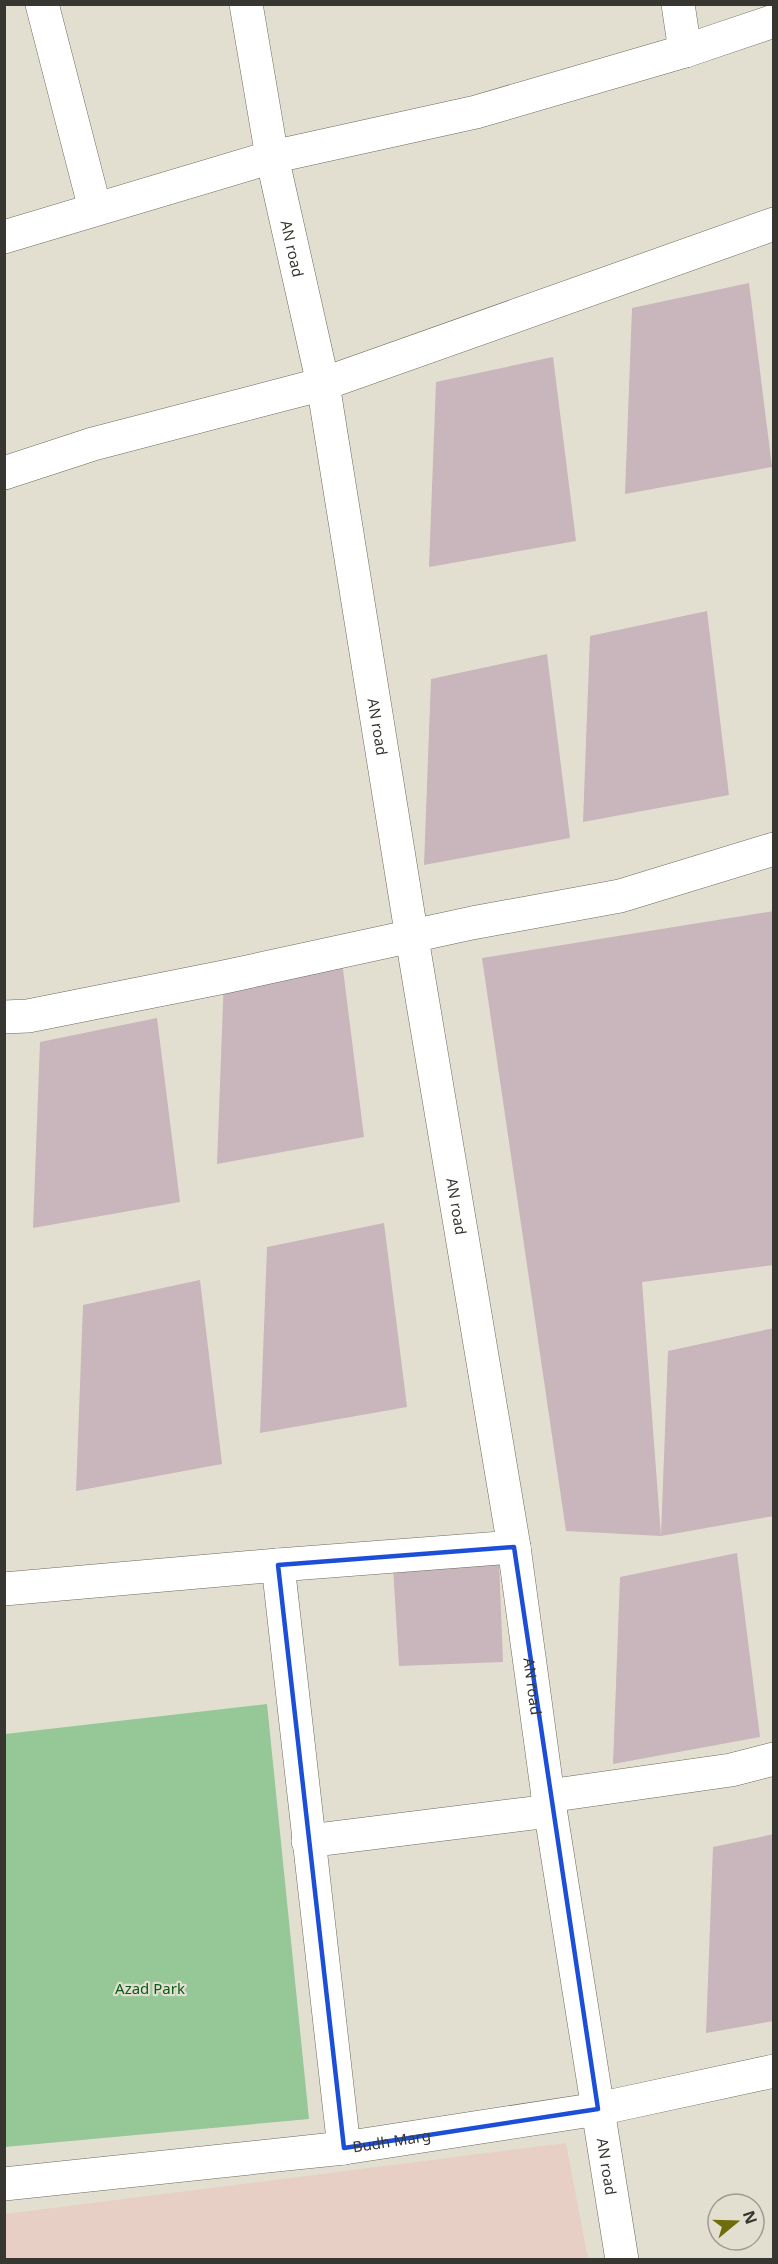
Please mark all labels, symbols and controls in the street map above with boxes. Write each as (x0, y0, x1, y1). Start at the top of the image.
street label: AN road (276, 218, 309, 279)
street label: AN road (364, 697, 393, 757)
street label: AN road (442, 1176, 472, 1236)
street label: AN road (519, 1656, 547, 1716)
park label: Azad Park (115, 1978, 185, 1998)
street label: Budh Marg (351, 2125, 432, 2157)
street label: AN road (593, 2137, 622, 2197)
north arrow (706, 2192, 766, 2252)
text: N (738, 2207, 763, 2227)

